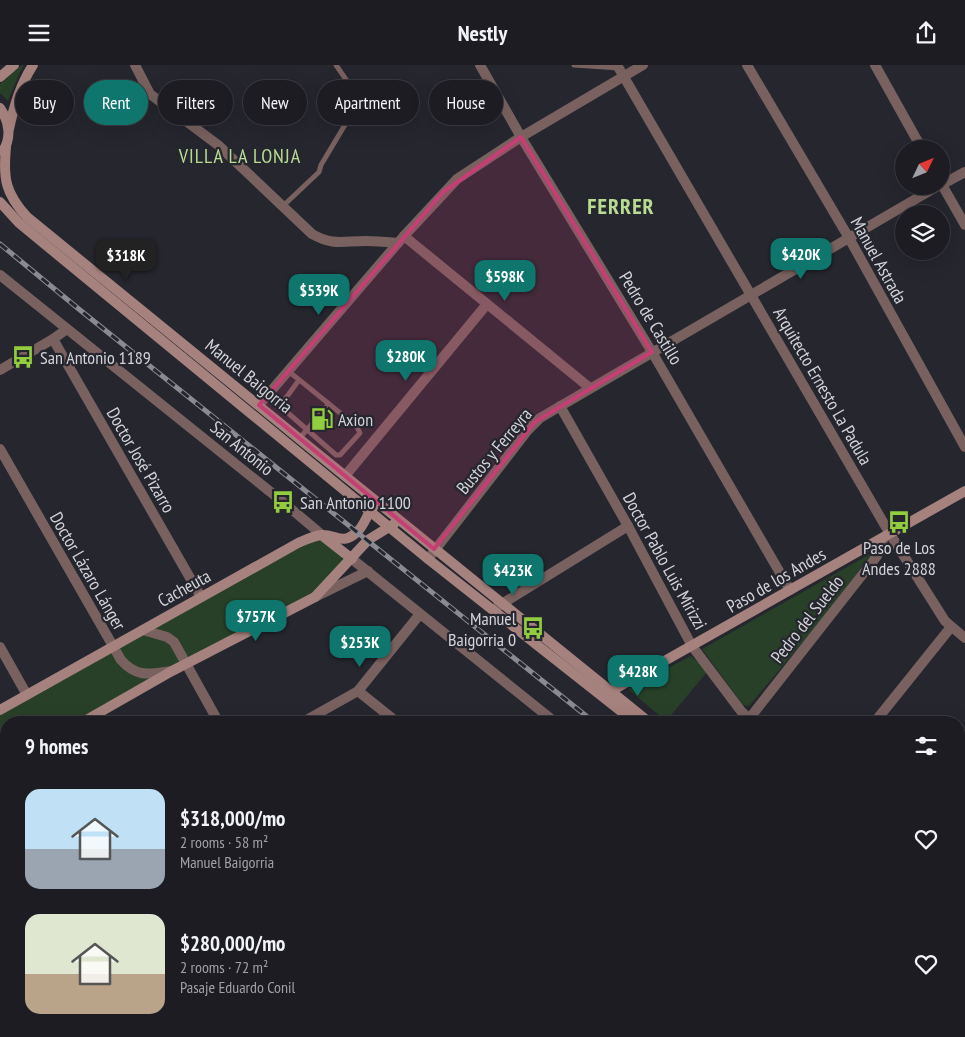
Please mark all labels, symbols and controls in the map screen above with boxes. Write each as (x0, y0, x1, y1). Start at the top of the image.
icon: menu (25, 19, 53, 47)
text: Nestly (458, 19, 507, 47)
icon: share (912, 19, 940, 47)
chip: Buy (15, 80, 74, 125)
chip: Rent (84, 80, 148, 125)
chip: Filters (158, 80, 233, 125)
chip: New (243, 80, 307, 125)
chip: Apartment (317, 80, 419, 125)
chip: House (429, 80, 503, 125)
north arrow (895, 140, 950, 195)
map controls (895, 140, 950, 260)
district label: VILLA LA LONJA (178, 143, 301, 169)
district label: FERRER (587, 192, 655, 220)
button: layers (895, 205, 950, 260)
street label: Manuel Astrada (846, 212, 912, 308)
pin: $420K (766, 237, 836, 280)
pin: $318K (91, 239, 161, 281)
text: $420K (782, 244, 820, 264)
text: $318K (107, 245, 145, 265)
pin: $598K (470, 259, 540, 302)
text: $598K (486, 266, 524, 286)
street label: Pedro de Castillo (614, 267, 688, 369)
pin: $539K (284, 273, 354, 316)
text: $539K (300, 280, 338, 300)
street label: Arquitecto Ernesto La Padula (768, 303, 878, 469)
street label: Manuel Baigorria (201, 334, 297, 418)
pin: $280K (371, 339, 441, 382)
bus stop icon: San Antonio 1189 (10, 344, 36, 370)
place label: San Antonio 1189 (40, 346, 151, 369)
text: $280K (387, 346, 425, 366)
street label: Doctor José Pizarro (102, 403, 181, 517)
street label: Bustos y Ferreyra (451, 403, 537, 499)
fuel station icon: Axion (309, 406, 335, 432)
place label: Axion (338, 408, 373, 431)
street label: San Antonio (206, 416, 278, 481)
street label: Doctor Pablo Luis Mirizzi (618, 488, 712, 634)
bus stop icon: San Antonio 1100 (270, 489, 296, 515)
place label: San Antonio 1100 (300, 491, 411, 514)
street label: Doctor Lázaro Lánger (45, 508, 131, 634)
bus stop icon: Paso de Los Andes 2888 (886, 509, 912, 535)
place label: Paso de Los Andes 2888 (862, 536, 936, 580)
street label: Paso de los Andes (722, 542, 830, 618)
pin: $423K (478, 553, 548, 596)
text: $423K (494, 560, 532, 580)
street label: Cacheuta (154, 564, 214, 612)
street label: Pedro del Sueldo (766, 570, 849, 668)
pin: $757K (221, 599, 291, 642)
text: $757K (237, 606, 275, 626)
place label: Manuel Baigorria 0 (448, 607, 517, 651)
bus stop icon: Manuel Baigorria 0 (520, 615, 546, 641)
pin: $253K (325, 625, 395, 668)
text: $253K (341, 632, 379, 652)
pin: $428K (603, 655, 673, 697)
text: $428K (619, 661, 657, 681)
icon: filters (912, 732, 940, 760)
text: 9 homes (25, 733, 88, 760)
text: $318,000/mo (180, 805, 285, 832)
icon: home (65, 809, 125, 869)
icon: heart (912, 825, 940, 853)
text: 2 rooms · 58 m² (180, 832, 268, 852)
text: Manuel Baigorria (180, 852, 274, 872)
text: $280,000/mo (180, 930, 285, 957)
icon: home (65, 934, 125, 994)
icon: heart (912, 950, 940, 978)
text: 2 rooms · 72 m² (180, 957, 268, 977)
text: Pasaje Eduardo Conil (180, 977, 295, 997)

